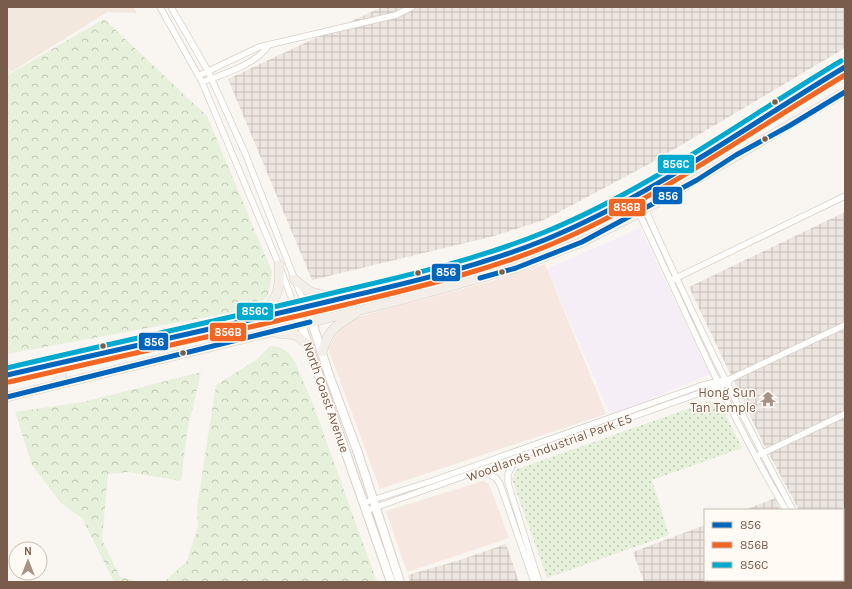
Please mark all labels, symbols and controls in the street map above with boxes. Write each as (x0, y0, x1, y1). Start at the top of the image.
unlabelled marker (770, 97, 780, 107)
unlabelled marker (760, 134, 770, 144)
line badge: 856C (657, 154, 695, 174)
text: 856C (662, 158, 690, 171)
line badge: 856 (652, 186, 683, 205)
text: 856 (658, 190, 678, 203)
line badge: 856B (608, 198, 646, 217)
text: 856B (613, 201, 641, 214)
line badge: 856 (431, 263, 461, 282)
text: 856 (436, 266, 456, 279)
unlabelled marker (497, 267, 507, 277)
unlabelled marker (413, 268, 423, 278)
line badge: 856C (236, 302, 274, 321)
text: 856C (241, 305, 269, 318)
line badge: 856B (209, 322, 247, 342)
text: 856B (214, 326, 242, 339)
line badge: 856 (138, 332, 169, 351)
text: 856 (144, 336, 164, 349)
street label: North Coast Avenue (300, 340, 353, 455)
unlabelled marker (98, 341, 108, 351)
unlabelled marker (178, 348, 188, 358)
place label: Hong Sun Tan Temple (690, 385, 756, 415)
temple icon: Hong Sun Tan Temple (759, 390, 777, 408)
street label: Woodlands Industrial Park E5 (465, 411, 634, 484)
legend (704, 509, 844, 581)
text: 856 (740, 518, 761, 532)
text: 856B (740, 538, 768, 552)
north arrow (8, 541, 48, 581)
text: N (24, 545, 32, 558)
text: 856C (740, 558, 768, 572)

